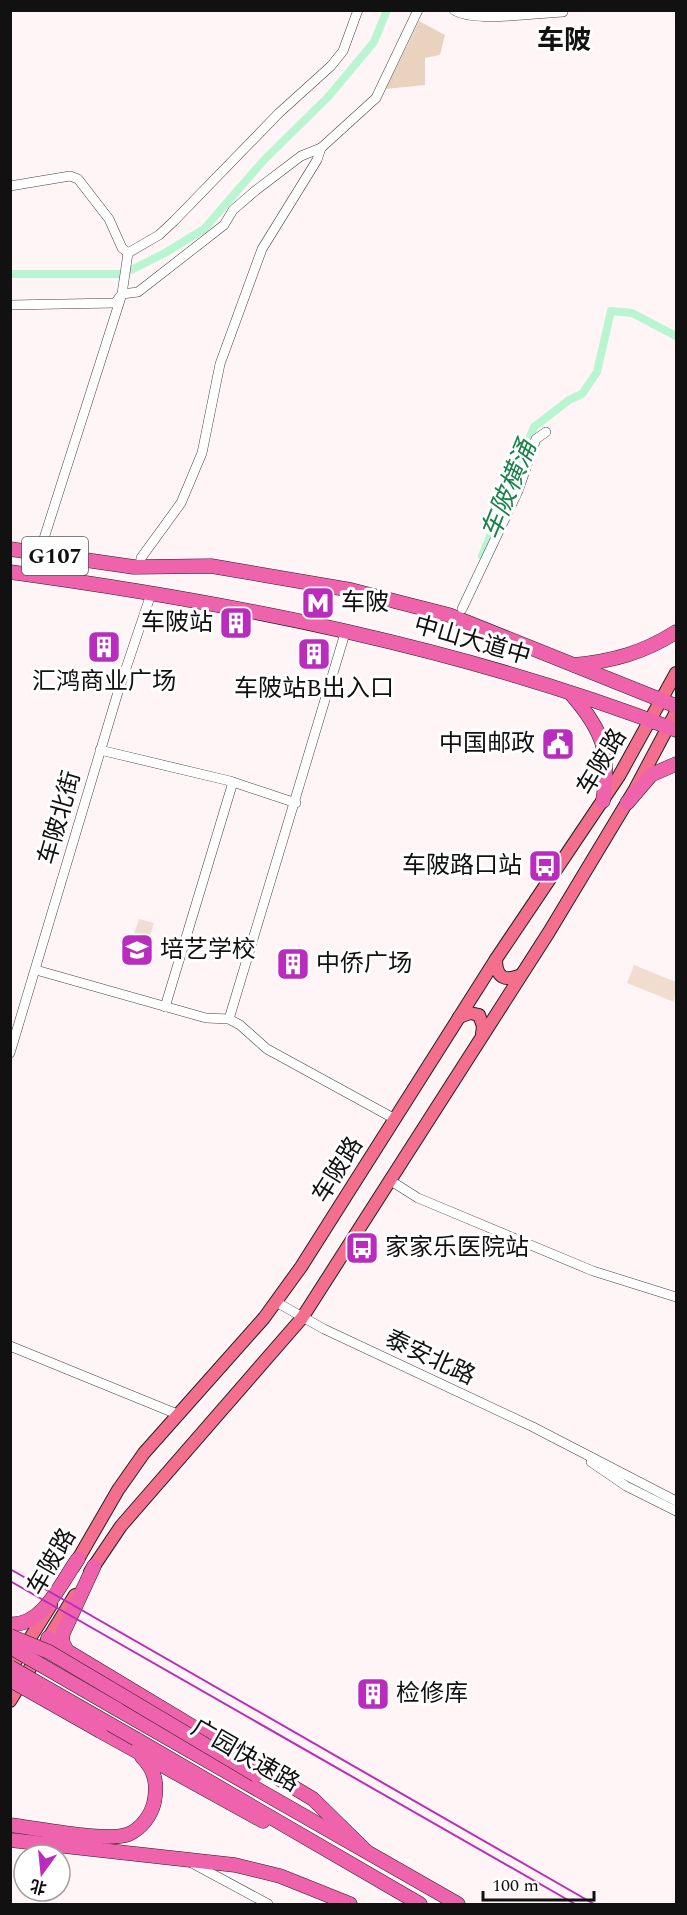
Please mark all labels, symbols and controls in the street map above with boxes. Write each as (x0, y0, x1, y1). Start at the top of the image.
district label: 车陂 (537, 20, 591, 62)
water label: 车陂横涌 (471, 432, 548, 546)
road number: G107 (22, 537, 88, 575)
metro station icon: 车陂 (300, 585, 336, 621)
place label: 车陂 (341, 585, 389, 621)
place label: 车陂站 (141, 605, 213, 641)
building icon: 车陂站 (218, 605, 254, 641)
street label: 中山大道中 (409, 607, 535, 675)
building icon: 汇鸿商业广场 (86, 629, 122, 665)
building icon: 车陂站B出入口 (296, 636, 332, 672)
place label: 汇鸿商业广场 (32, 664, 176, 700)
place label: 车陂站B出入口 (234, 671, 394, 707)
street label: 车陂路 (568, 722, 636, 802)
place label: 中国邮政 (439, 726, 535, 762)
public building icon: 中国邮政 (540, 726, 576, 762)
street label: 车陂北街 (29, 767, 91, 869)
place label: 车陂路口站 (402, 848, 522, 884)
bus stop icon: 车陂路口站 (527, 848, 563, 884)
school or university icon: 培艺学校 (119, 932, 155, 968)
place label: 培艺学校 (160, 932, 256, 968)
building icon: 中侨广场 (275, 946, 311, 982)
place label: 中侨广场 (316, 946, 412, 982)
street label: 车陂路 (304, 1130, 372, 1210)
bus stop icon: 家家乐医院站 (344, 1230, 380, 1266)
place label: 家家乐医院站 (385, 1230, 529, 1266)
street label: 泰安北路 (379, 1321, 481, 1395)
street label: 车陂路 (18, 1522, 86, 1602)
building icon: 检修库 (355, 1676, 391, 1712)
place label: 检修库 (396, 1676, 468, 1712)
street label: 广园快速路 (184, 1710, 306, 1802)
north arrow (12, 1843, 72, 1903)
scale bar (483, 1864, 594, 1902)
text: 100 m (492, 1872, 539, 1899)
text: 北 (28, 1873, 49, 1900)

